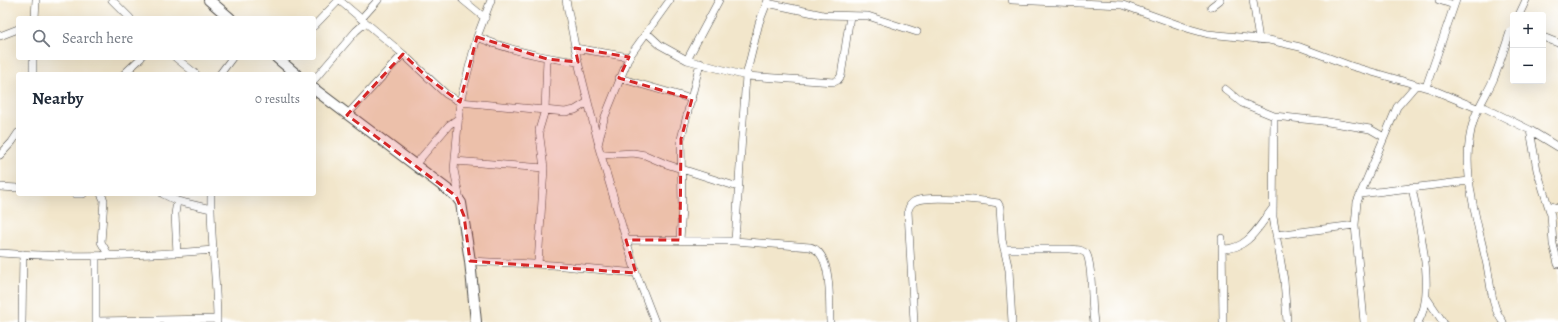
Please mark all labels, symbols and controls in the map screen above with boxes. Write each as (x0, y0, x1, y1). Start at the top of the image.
map controls (1510, 12, 1546, 84)
button: + (1510, 12, 1546, 48)
search box (16, 16, 316, 60)
icon: search (30, 27, 52, 49)
text: Search here (62, 28, 133, 48)
button: − (1510, 48, 1546, 84)
text: Nearby (32, 87, 83, 110)
text: 0 results (255, 90, 300, 107)

